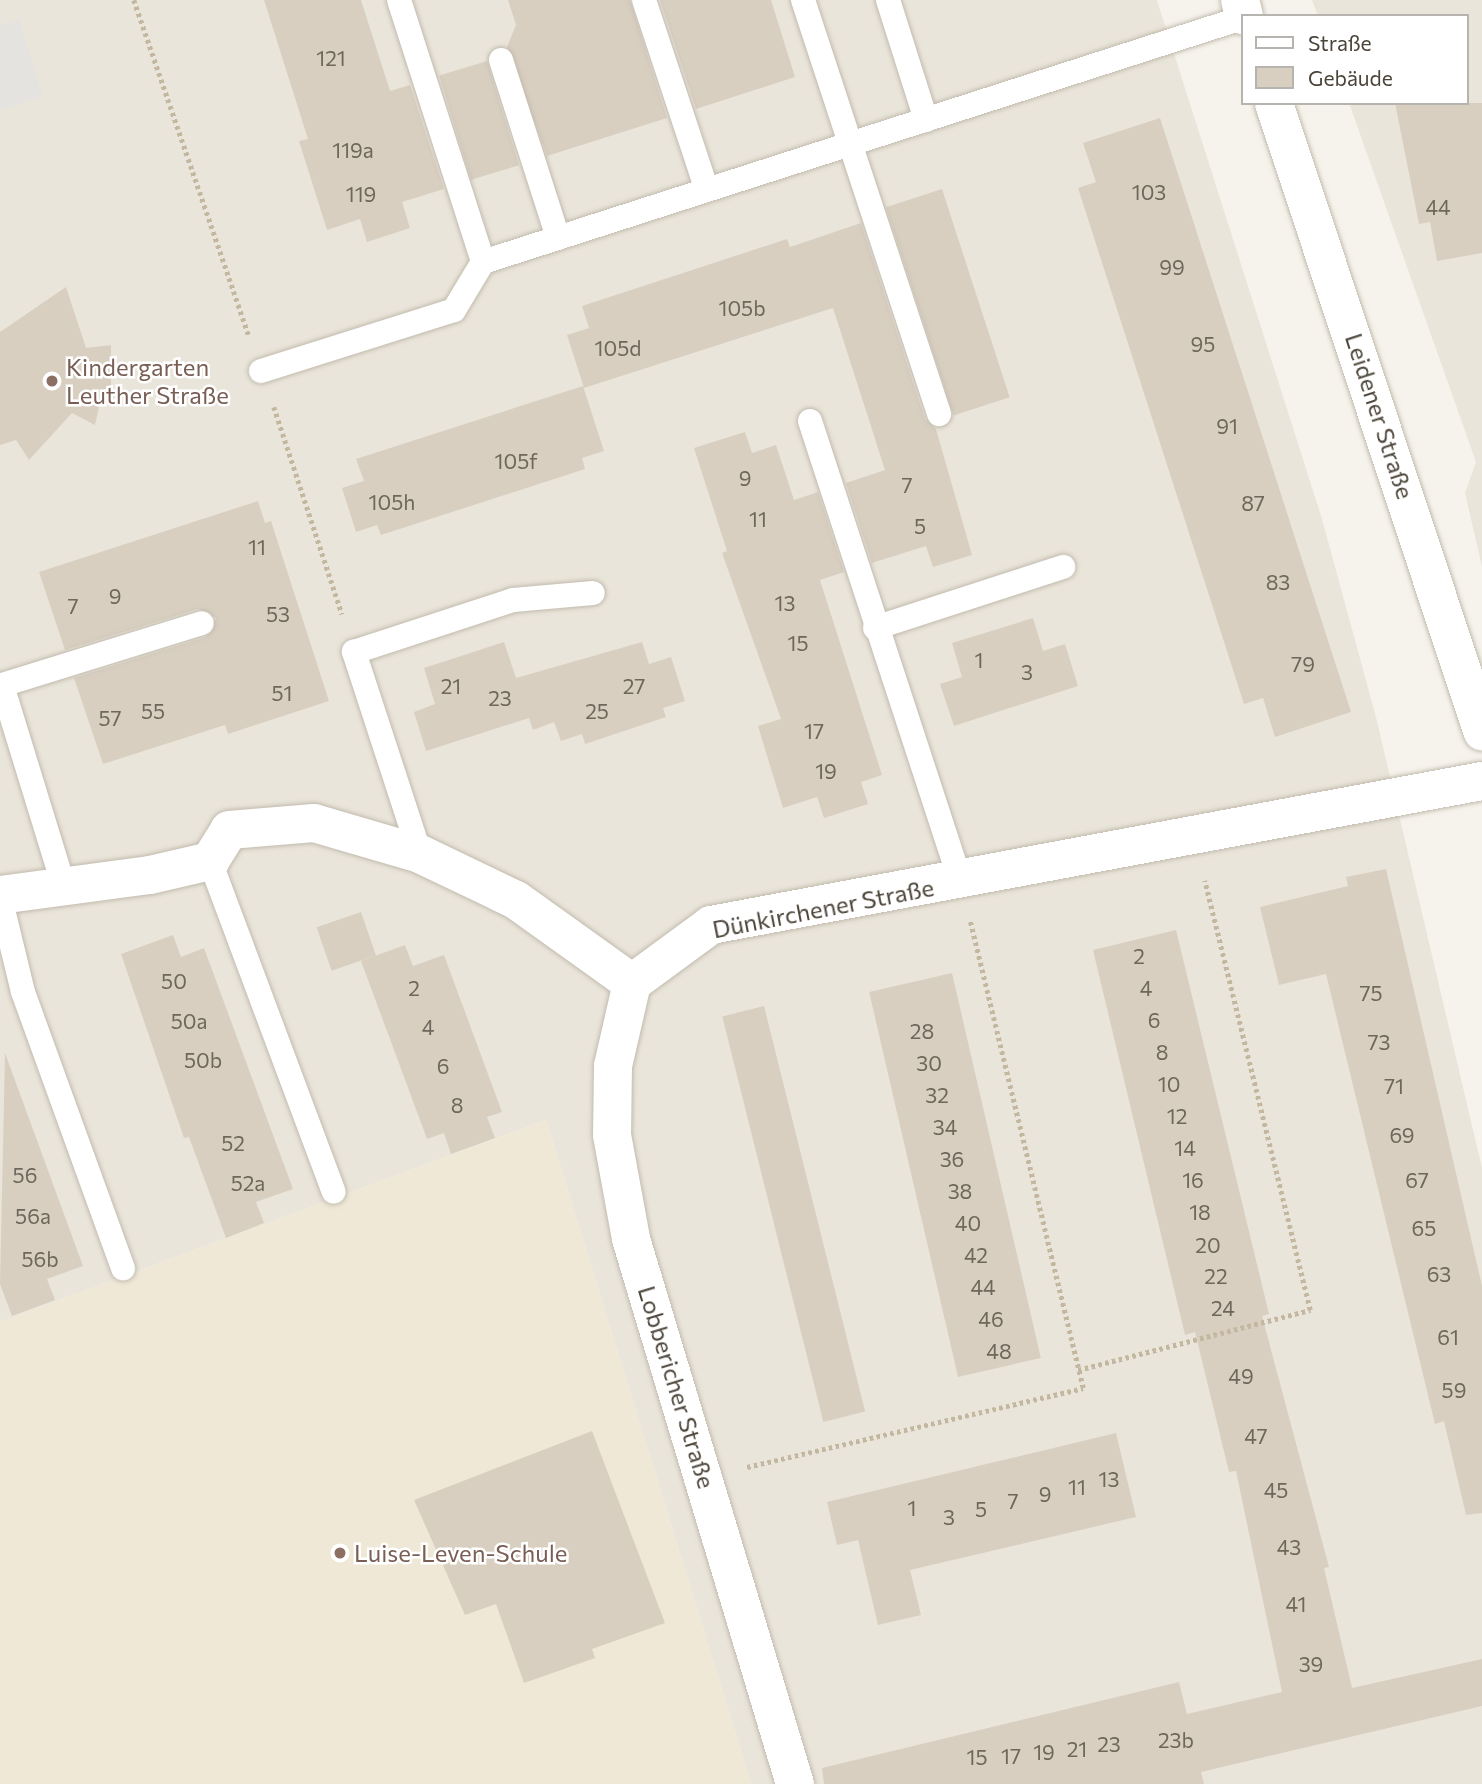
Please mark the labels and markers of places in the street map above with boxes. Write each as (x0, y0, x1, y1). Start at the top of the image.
place label: Kindergarten Leuther Straße (66, 353, 229, 409)
marker: Kindergarten Leuther Straße (44, 373, 60, 389)
place label: Luise-Leven-Schule (354, 1539, 567, 1567)
marker: Luise-Leven-Schule (332, 1545, 348, 1561)

